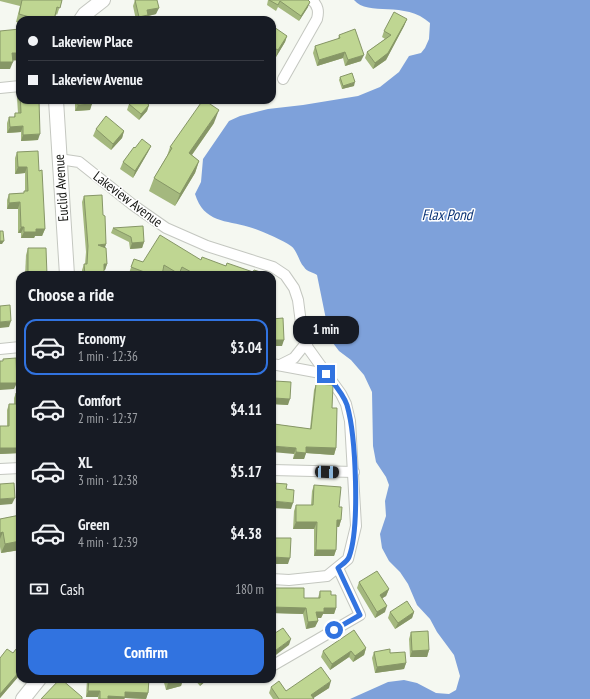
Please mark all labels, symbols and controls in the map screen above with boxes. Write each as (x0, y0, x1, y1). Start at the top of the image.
text: Lakeview Place (52, 32, 133, 51)
text: Lakeview Avenue (52, 70, 143, 89)
street label: Euclid Avenue (50, 154, 72, 222)
street label: Lakeview Avenue (90, 167, 166, 231)
water label: Flax Pond (422, 205, 475, 224)
text: Choose a ride (28, 283, 114, 306)
callout: 1 min (293, 316, 359, 344)
text: 1 min (313, 321, 339, 338)
icon: car (30, 329, 66, 365)
text: Economy (78, 329, 126, 348)
text: $3.04 (230, 338, 262, 357)
text: 1 min · 12:36 (78, 348, 138, 365)
route end (317, 365, 335, 383)
icon: car (30, 391, 66, 427)
text: Comfort (78, 391, 121, 410)
text: $4.11 (230, 400, 262, 419)
text: 2 min · 12:37 (78, 410, 138, 427)
icon: car (30, 453, 66, 489)
text: XL (78, 453, 92, 472)
text: $5.17 (230, 462, 262, 481)
car (315, 466, 339, 478)
text: 3 min · 12:38 (78, 472, 138, 489)
icon: car (30, 515, 66, 551)
text: Green (78, 515, 110, 534)
text: $4.38 (230, 524, 262, 543)
text: 4 min · 12:39 (78, 534, 138, 551)
icon: cash (28, 578, 50, 600)
text: Cash (60, 580, 84, 599)
text: 180 m (235, 581, 264, 598)
route start (325, 621, 343, 639)
button: Confirm (28, 629, 264, 675)

